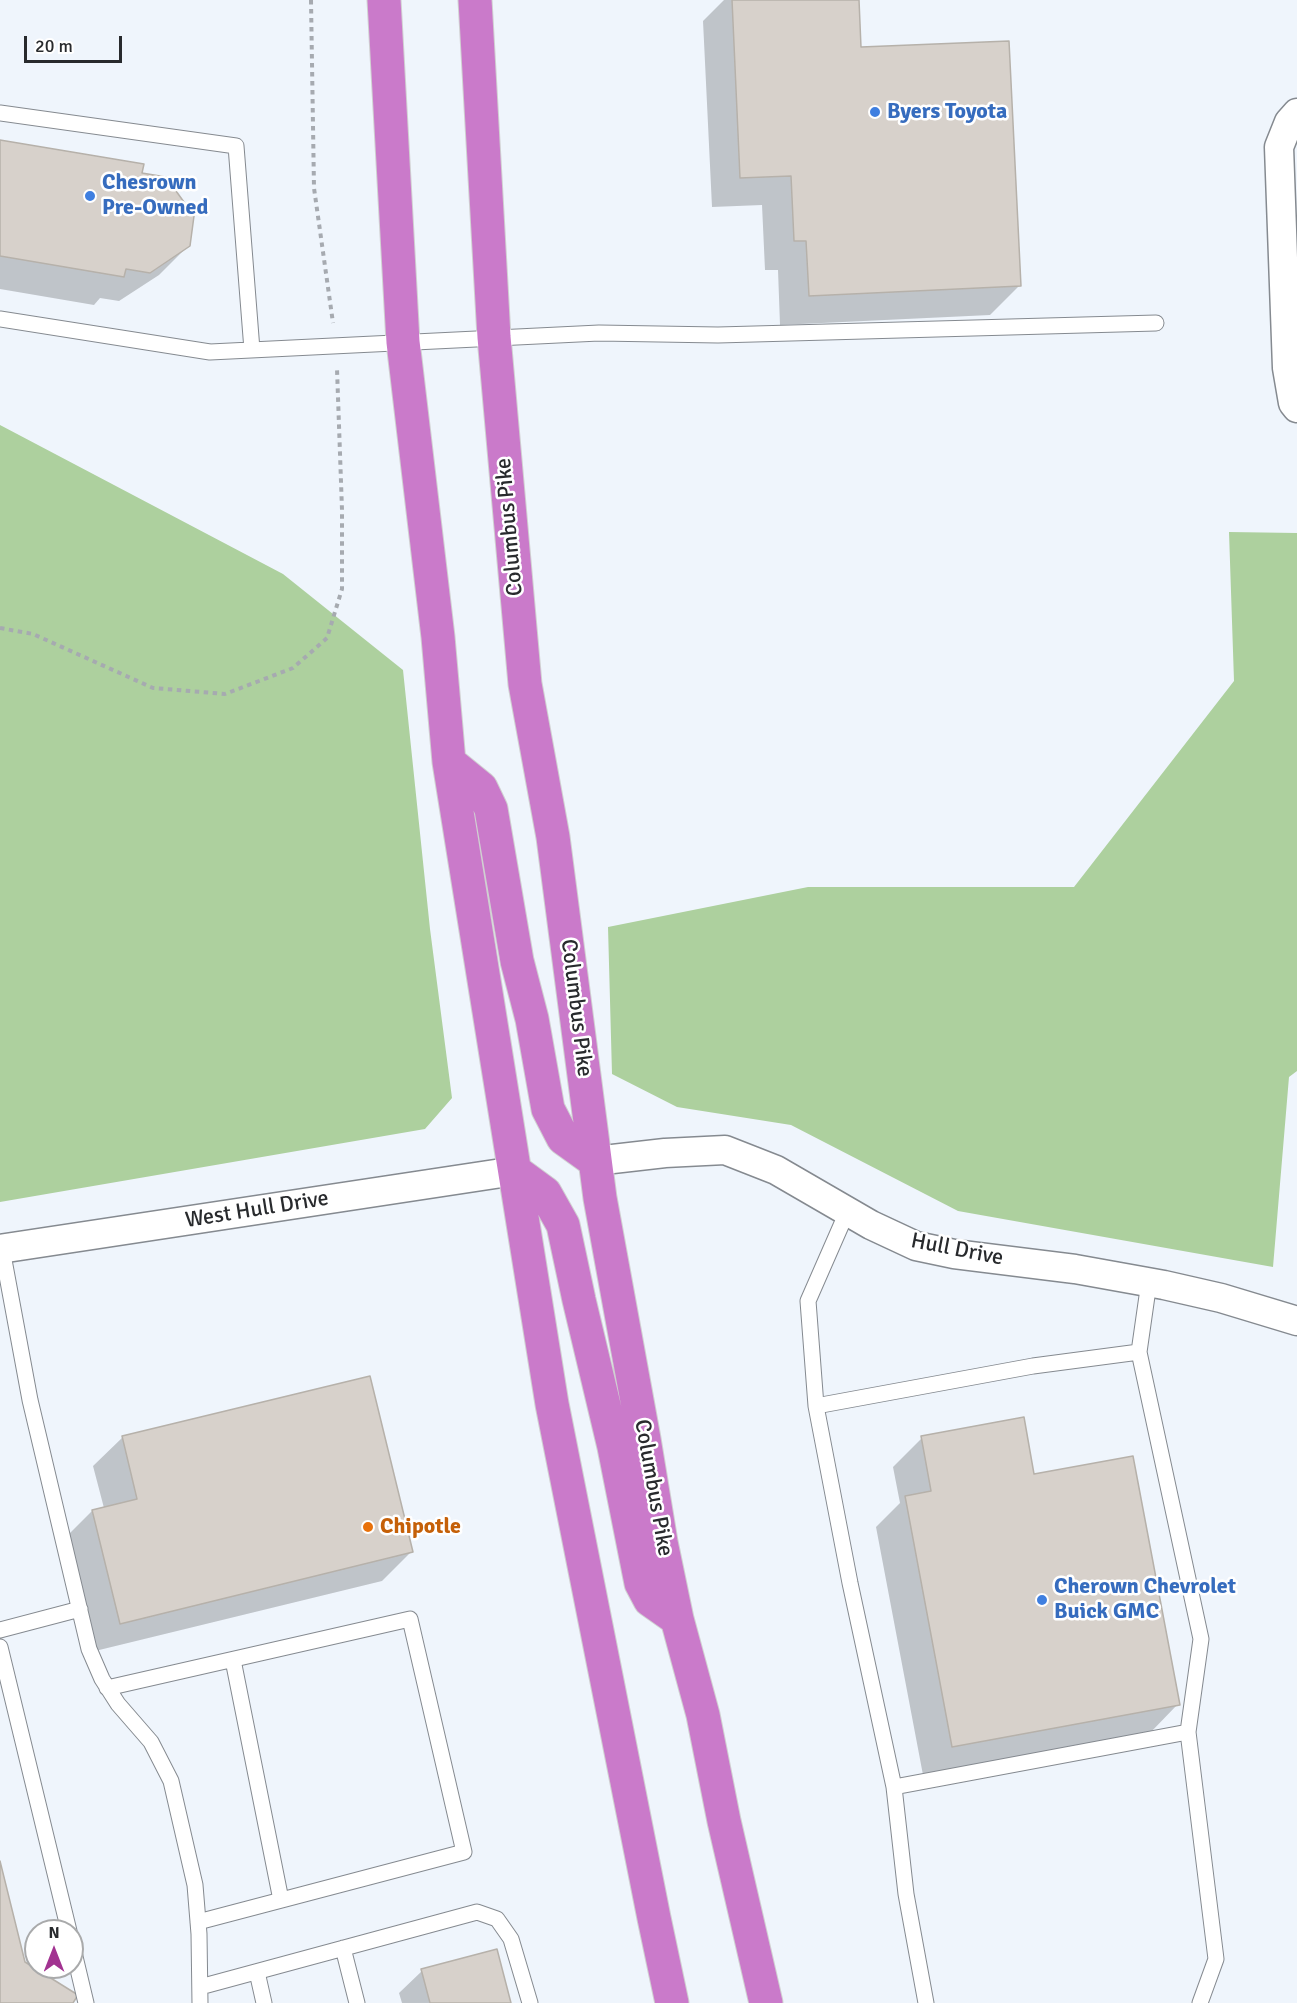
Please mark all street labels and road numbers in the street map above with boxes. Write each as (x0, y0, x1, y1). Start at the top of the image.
street label: Columbus Pike (491, 457, 529, 597)
street label: Columbus Pike (554, 938, 598, 1078)
street label: West Hull Drive (184, 1186, 330, 1234)
street label: Hull Drive (909, 1228, 1005, 1272)
street label: Columbus Pike (628, 1418, 678, 1558)

